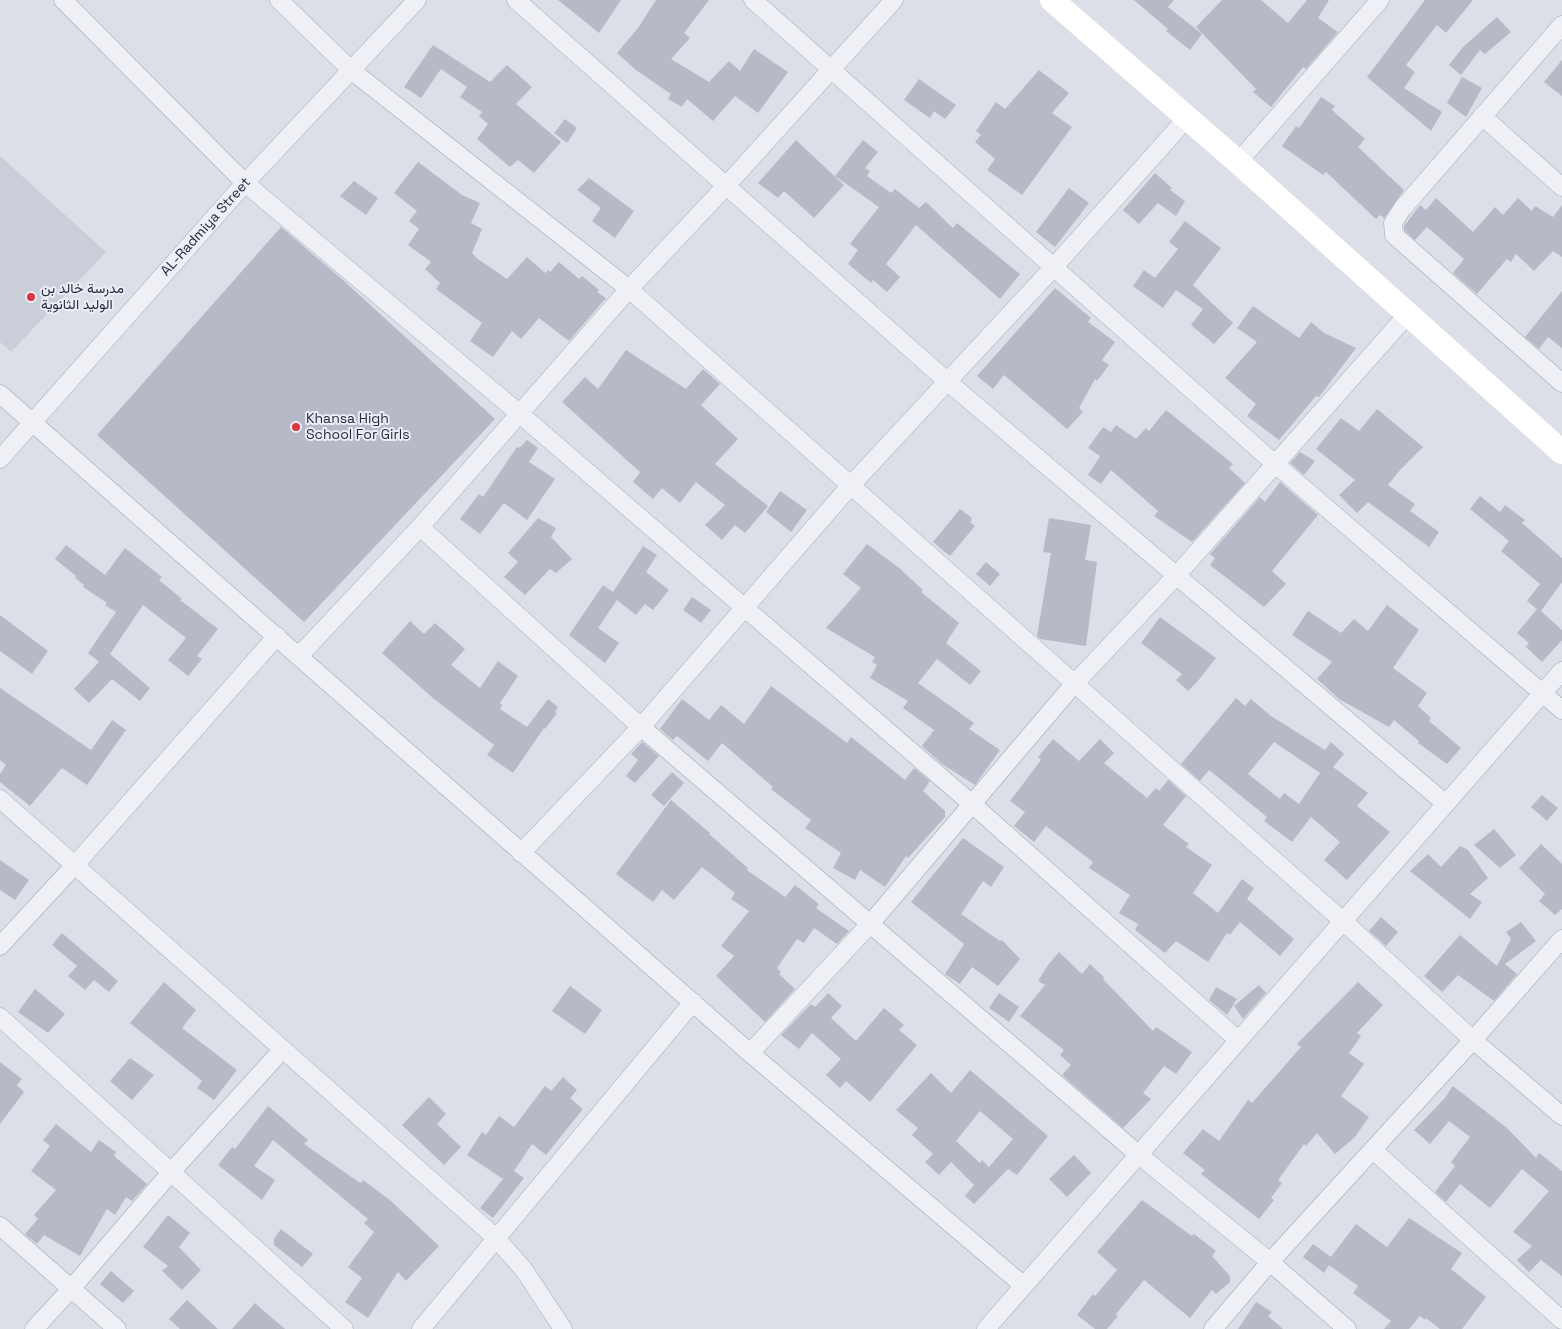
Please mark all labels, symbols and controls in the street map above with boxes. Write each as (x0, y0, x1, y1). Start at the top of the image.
street label: AL-Radmiya Street (157, 174, 255, 280)
place label: مدرسة خالد بن الوليد الثانوية (41, 281, 124, 314)
marker: مدرسة خالد بن الوليد الثانوية (25, 291, 37, 303)
place label: Khansa High School For Girls (306, 411, 410, 444)
marker: Khansa High School For Girls (290, 421, 302, 433)

